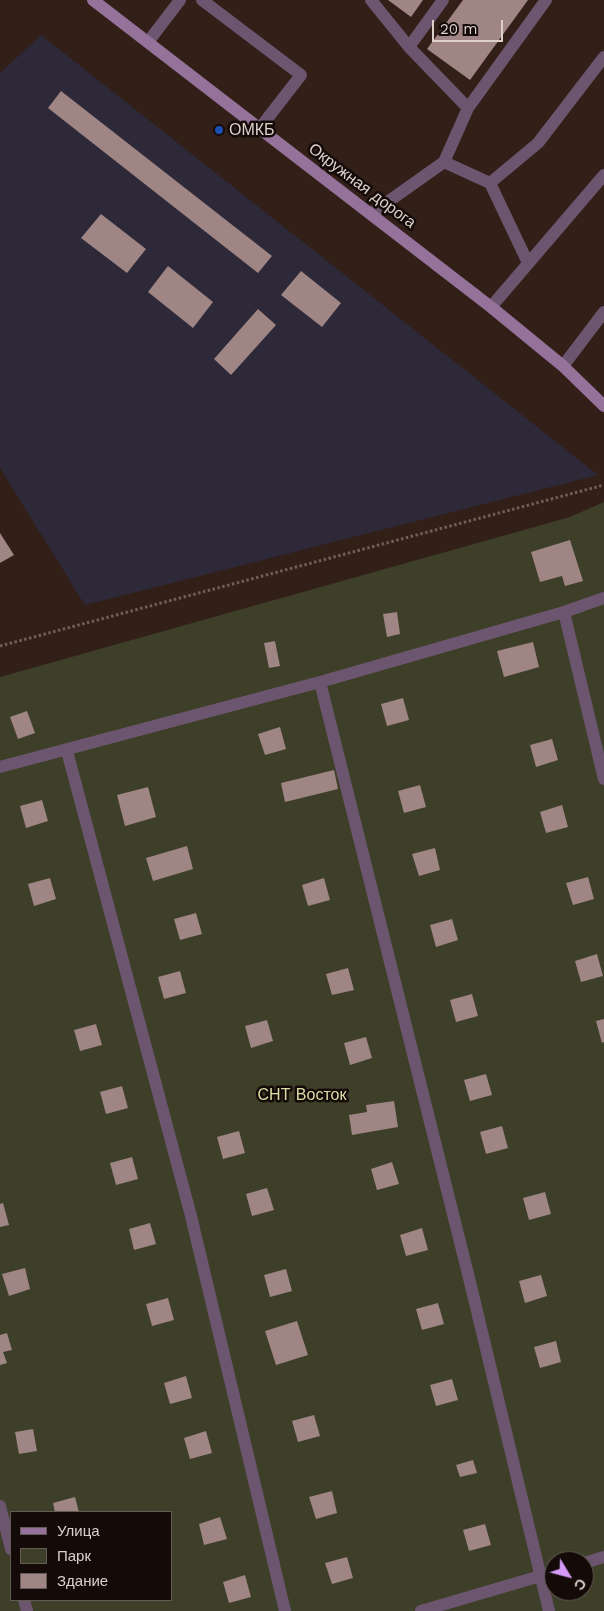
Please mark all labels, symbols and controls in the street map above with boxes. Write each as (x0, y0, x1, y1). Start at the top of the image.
scale bar (434, 10, 505, 42)
text: 20 m (440, 20, 478, 38)
place label: ОМКБ (229, 120, 275, 140)
marker: ОМКБ (213, 124, 225, 136)
street label: Окружная дорога (305, 139, 419, 233)
park label: СНТ Восток (258, 1085, 346, 1105)
legend (10, 1511, 172, 1601)
text: Улица (57, 1522, 100, 1540)
text: Парк (57, 1547, 91, 1565)
north arrow (544, 1551, 594, 1601)
text: Здание (57, 1572, 108, 1590)
text: С (571, 1576, 590, 1593)

